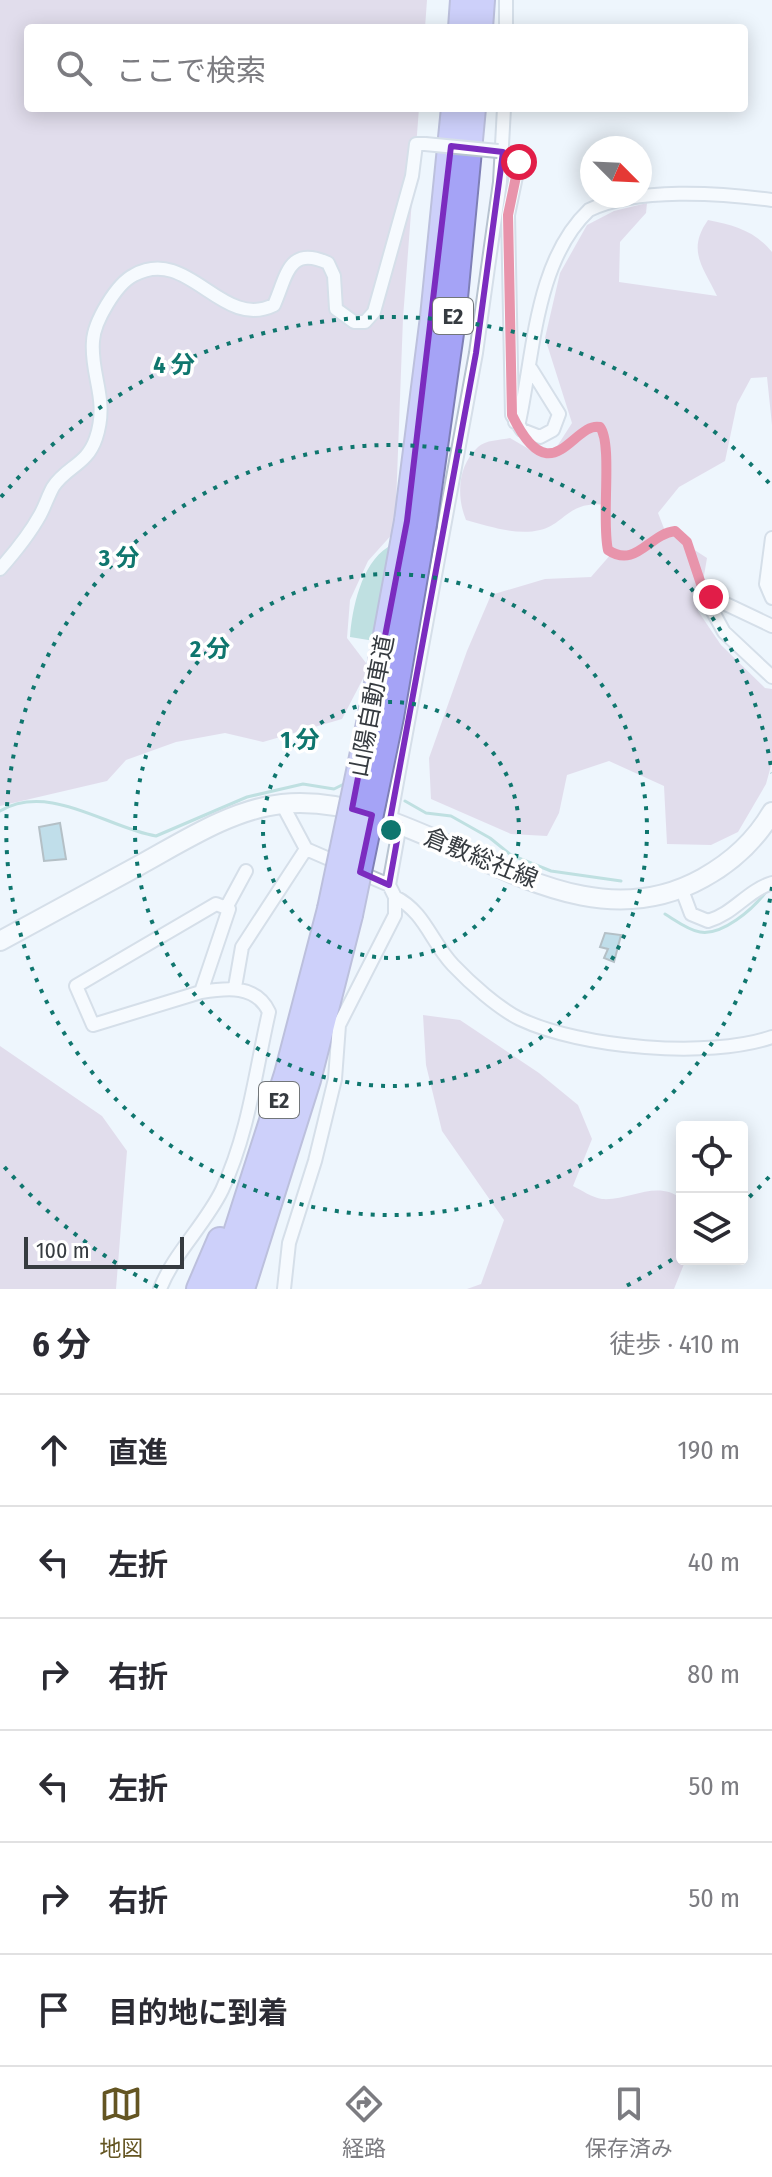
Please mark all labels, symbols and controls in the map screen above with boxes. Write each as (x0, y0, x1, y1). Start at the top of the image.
search box (24, 24, 748, 112)
icon: search (52, 46, 96, 90)
text: ここで検索 (116, 53, 266, 89)
north arrow (580, 136, 652, 208)
route start (501, 144, 537, 180)
road number: E2 (433, 298, 473, 334)
text: 4 分 (153, 351, 195, 379)
text: 3 分 (98, 544, 139, 572)
route end (693, 579, 729, 615)
street label: 山陽自動車道 (345, 633, 399, 779)
text: 2 分 (189, 635, 230, 663)
text: 1 分 (280, 726, 320, 754)
centre of rings (377, 816, 405, 844)
street label: 倉敷総社線 (420, 823, 542, 893)
road number: E2 (259, 1082, 299, 1118)
map controls (676, 1121, 748, 1265)
button: locate (676, 1121, 748, 1193)
button: layers (676, 1193, 748, 1265)
scale bar (24, 1233, 184, 1269)
text: 100 m (36, 1237, 90, 1264)
text: 6 分 (32, 1324, 91, 1365)
text: 徒歩 · 410 m (609, 1329, 740, 1360)
icon: ahead (32, 1428, 76, 1472)
text: 直進 (108, 1435, 168, 1471)
text: 190 m (678, 1435, 740, 1466)
icon: left (32, 1540, 76, 1584)
text: 左折 (108, 1547, 168, 1583)
text: 40 m (688, 1547, 740, 1578)
icon: right (32, 1652, 76, 1696)
text: 右折 (108, 1659, 168, 1695)
text: 80 m (687, 1659, 740, 1690)
icon: left (32, 1764, 76, 1808)
text: 左折 (108, 1771, 168, 1807)
text: 50 m (688, 1771, 740, 1802)
icon: right (32, 1876, 76, 1920)
text: 右折 (108, 1883, 168, 1919)
text: 50 m (688, 1883, 740, 1914)
icon: arrive (32, 1988, 76, 2032)
text: 目的地に到着 (108, 1995, 288, 2031)
tab: 地図 (99, 2082, 143, 2162)
tab: 経路 (342, 2082, 386, 2162)
tab: 保存済み (585, 2082, 673, 2162)

